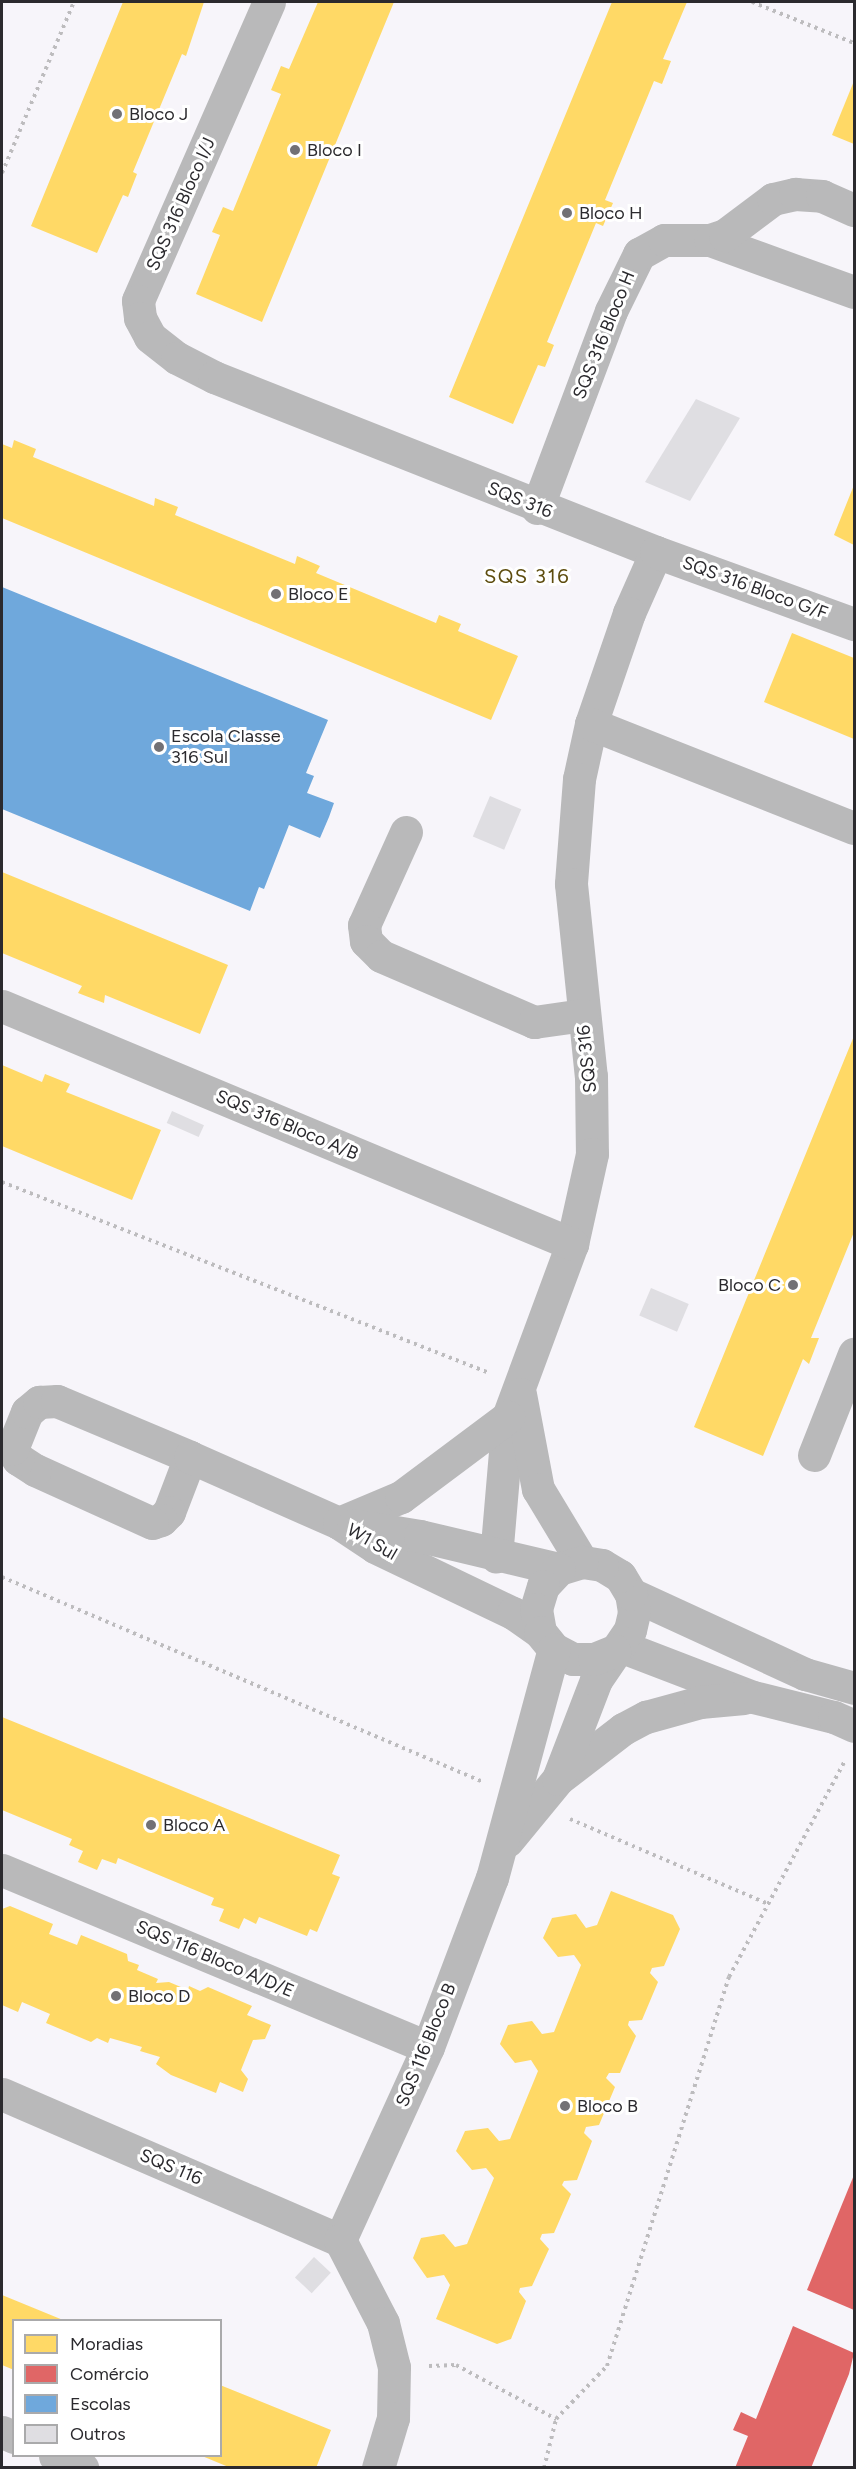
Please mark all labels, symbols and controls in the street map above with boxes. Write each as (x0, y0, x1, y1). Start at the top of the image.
place label: Bloco J (129, 103, 188, 125)
marker: Bloco J (110, 107, 124, 121)
street label: SQS 316 Bloco I/J (142, 134, 220, 274)
place label: Bloco I (307, 139, 362, 161)
marker: Bloco I (288, 143, 302, 157)
place label: Bloco H (579, 202, 643, 224)
marker: Bloco H (560, 206, 574, 220)
street label: SQS 316 Bloco H (569, 268, 639, 402)
street label: SQS 316 (484, 477, 556, 523)
street label: SQS 316 Bloco G/F (679, 552, 831, 624)
district label: SQS 316 (484, 564, 570, 588)
place label: Bloco E (288, 583, 349, 605)
marker: Bloco E (269, 587, 283, 601)
place label: Escola Classe 316 Sul (171, 726, 281, 768)
marker: Escola Classe 316 Sul (152, 740, 166, 754)
street label: SQS 316 (573, 1024, 601, 1094)
street label: SQS 316 Bloco A/B (213, 1085, 361, 1165)
place label: Bloco C (718, 1274, 781, 1296)
marker: Bloco C (786, 1278, 800, 1292)
street label: W1 Sul (343, 1519, 401, 1565)
place label: Bloco A (163, 1814, 225, 1836)
marker: Bloco A (144, 1818, 158, 1832)
street label: SQS 116 Bloco A/D/E (133, 1916, 297, 2002)
street label: SQS 116 Bloco B (391, 1980, 461, 2110)
place label: Bloco D (128, 1985, 190, 2007)
marker: Bloco D (109, 1989, 123, 2003)
place label: Bloco B (577, 2095, 638, 2117)
marker: Bloco B (558, 2099, 572, 2113)
street label: SQS 116 (137, 2144, 205, 2190)
legend (12, 2319, 222, 2457)
text: Moradias (70, 2333, 143, 2355)
text: Comércio (70, 2363, 149, 2385)
text: Escolas (70, 2393, 131, 2415)
text: Outros (70, 2423, 126, 2445)

